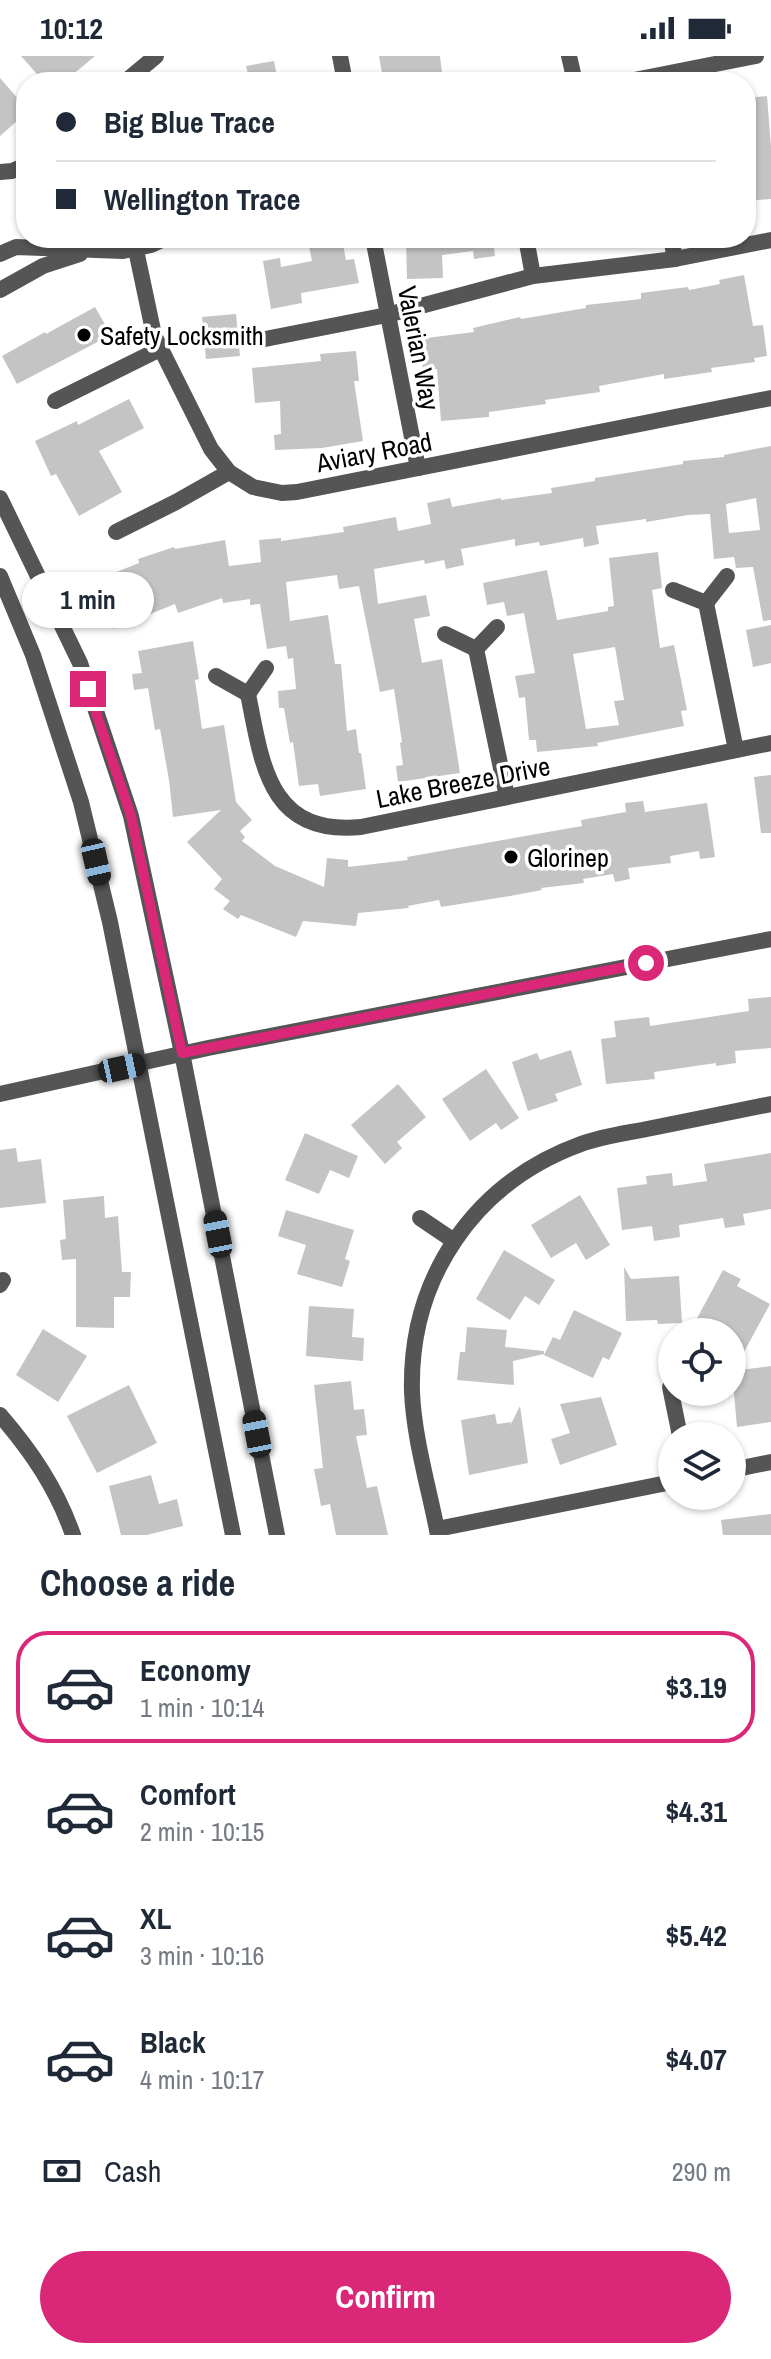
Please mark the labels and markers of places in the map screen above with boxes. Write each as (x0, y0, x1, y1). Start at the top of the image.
place label: Safety Locksmith (100, 318, 264, 353)
marker: Safety Locksmith (75, 326, 93, 344)
place label: Glorinep (527, 840, 609, 875)
marker: Glorinep (502, 848, 520, 866)

